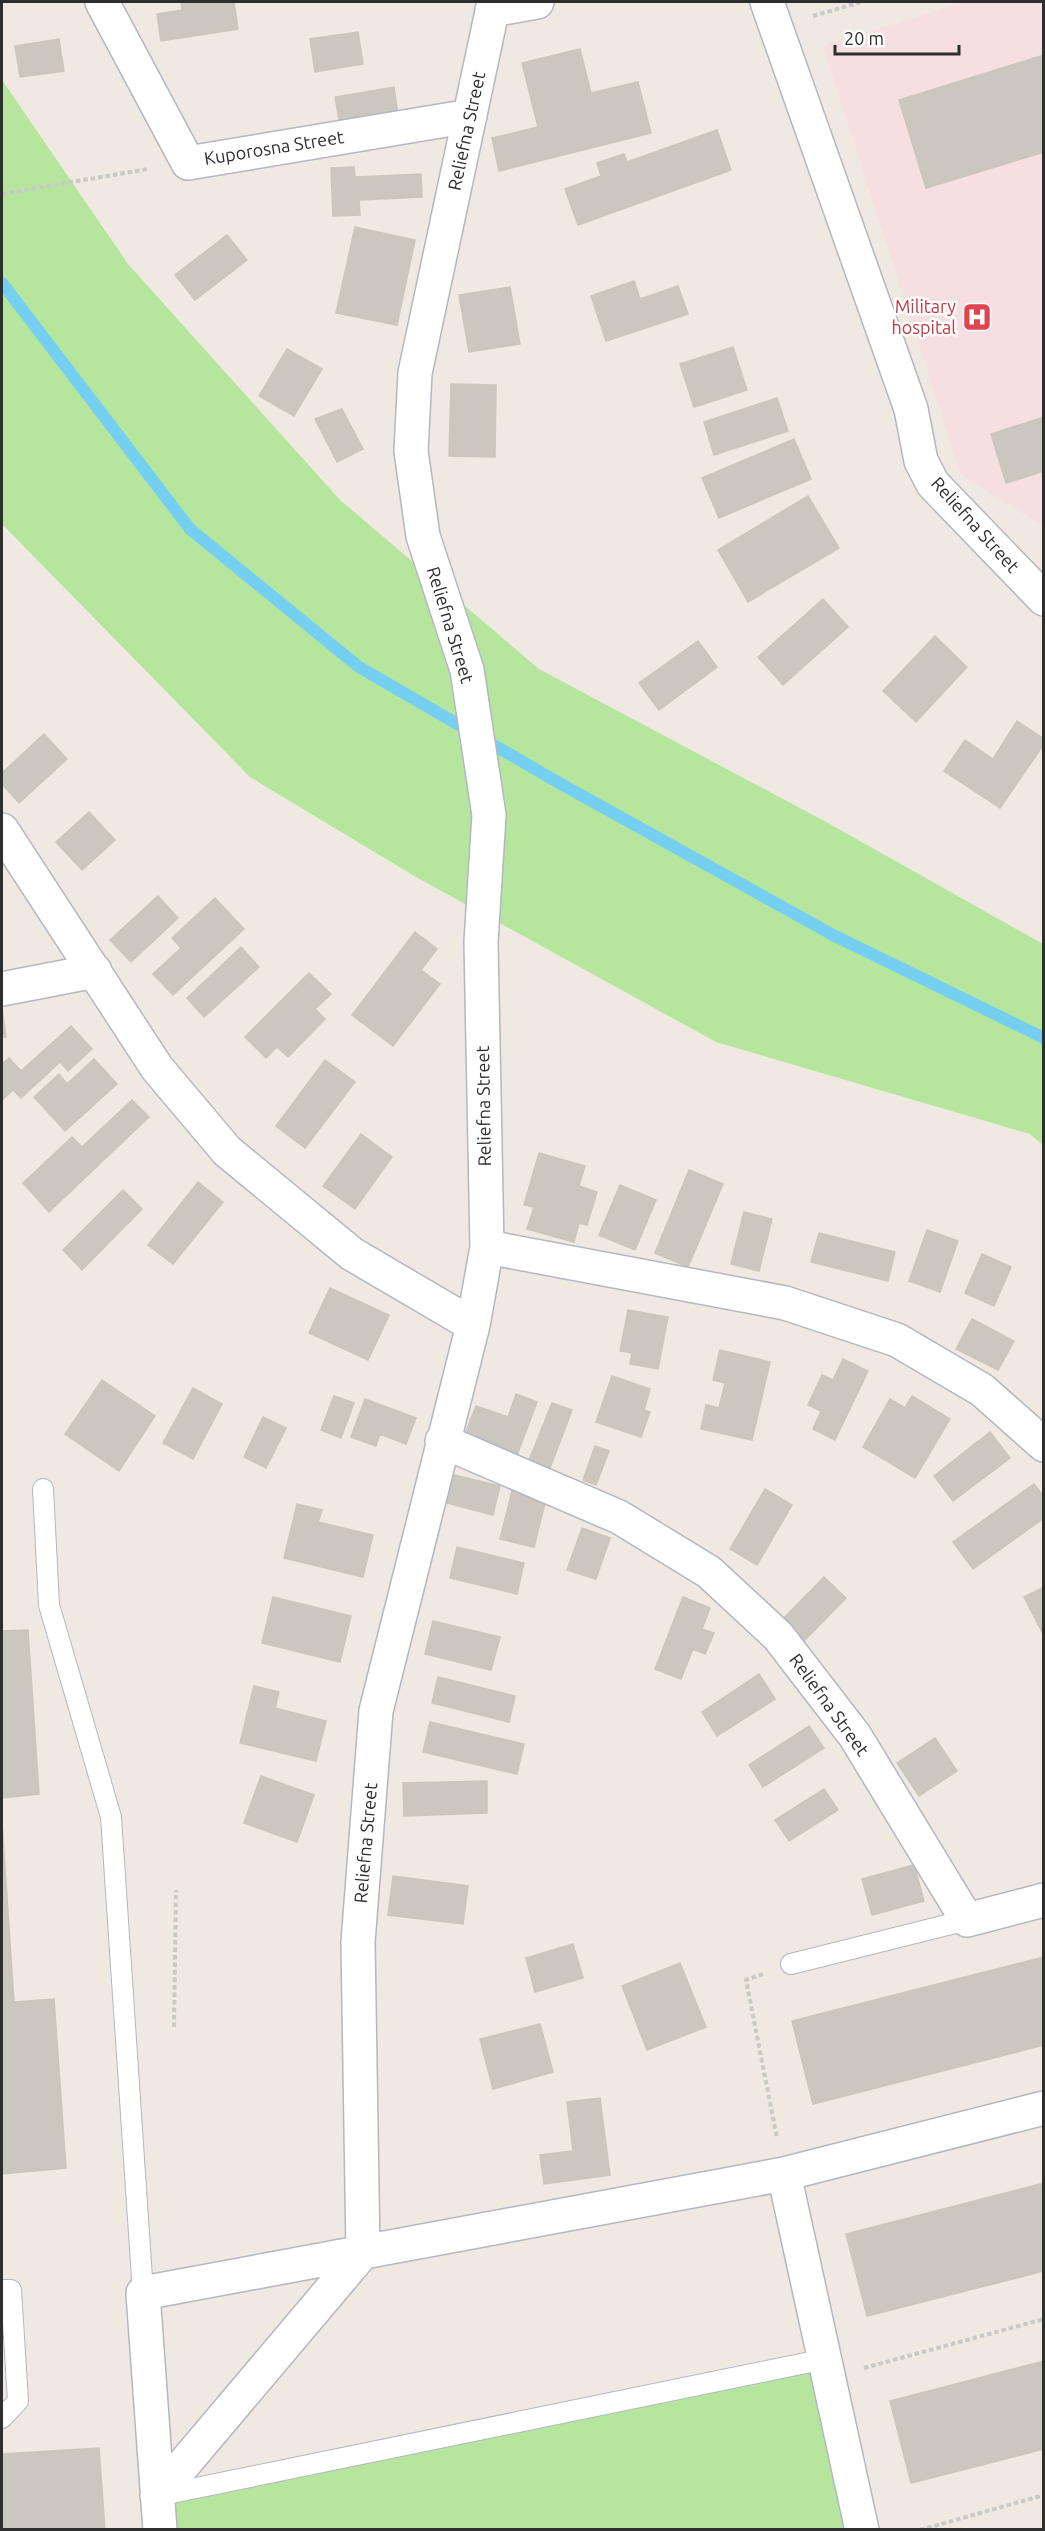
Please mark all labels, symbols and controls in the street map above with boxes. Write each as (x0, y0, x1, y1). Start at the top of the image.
scale bar (835, 18, 960, 56)
text: 20 m (844, 28, 884, 48)
street label: Reliefna Street (444, 70, 488, 192)
street label: Kuporosna Street (203, 126, 345, 168)
place label: Military hospital (891, 296, 956, 337)
hospital icon: Military hospital (961, 301, 993, 333)
street label: Reliefna Street (928, 473, 1024, 576)
street label: Reliefna Street (424, 564, 478, 685)
street label: Reliefna Street (472, 1045, 494, 1167)
street label: Reliefna Street (786, 1650, 873, 1759)
street label: Reliefna Street (350, 1782, 380, 1904)

